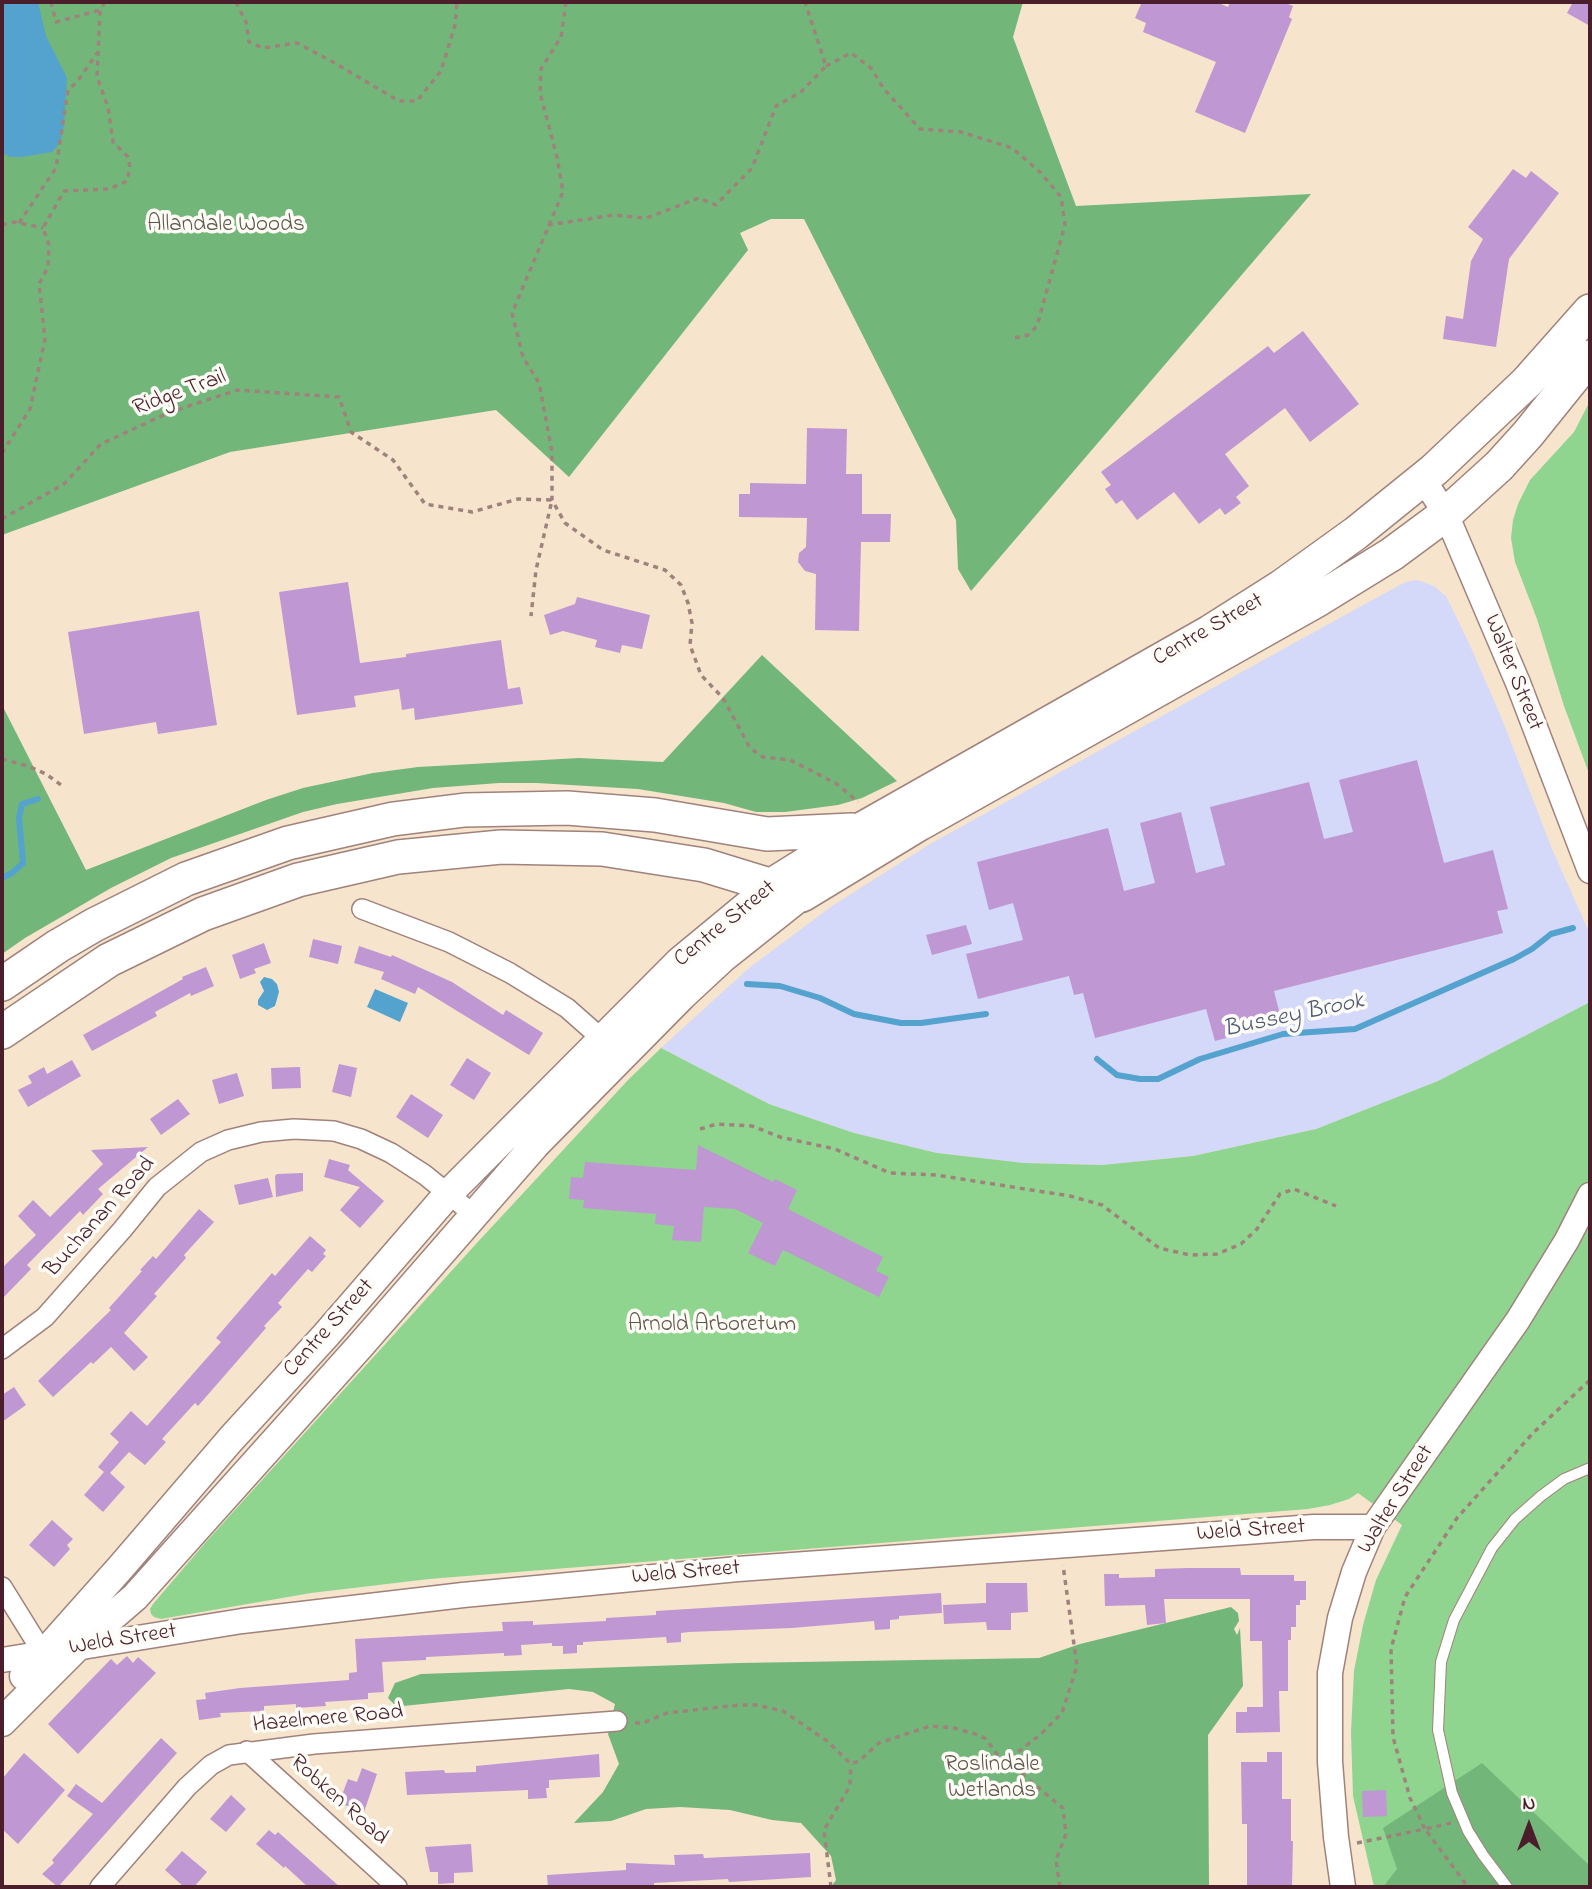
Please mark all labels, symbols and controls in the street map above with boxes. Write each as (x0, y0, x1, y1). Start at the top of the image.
park label: Allandale Woods (147, 212, 305, 240)
street label: Ridge Trail (130, 364, 230, 424)
street label: Centre Street (1149, 588, 1269, 674)
street label: Walter Street (1476, 611, 1548, 735)
street label: Centre Street (669, 876, 783, 974)
water label: Bussey Brook (1221, 988, 1367, 1046)
street label: Buchanan Road (40, 1152, 162, 1284)
street label: Centre Street (279, 1274, 381, 1384)
park label: Arnold Arboretum (628, 1312, 796, 1340)
street label: Walter Street (1353, 1441, 1441, 1559)
street label: Weld Street (1196, 1514, 1306, 1550)
street label: Weld Street (631, 1556, 741, 1592)
street label: Weld Street (67, 1619, 179, 1663)
street label: Hazelmere Road (252, 1700, 404, 1740)
street label: Robken Road (283, 1750, 393, 1852)
park label: Roslindale Wetlands (944, 1752, 1040, 1806)
north arrow (1494, 1791, 1564, 1861)
text: N (1523, 1791, 1535, 1818)

